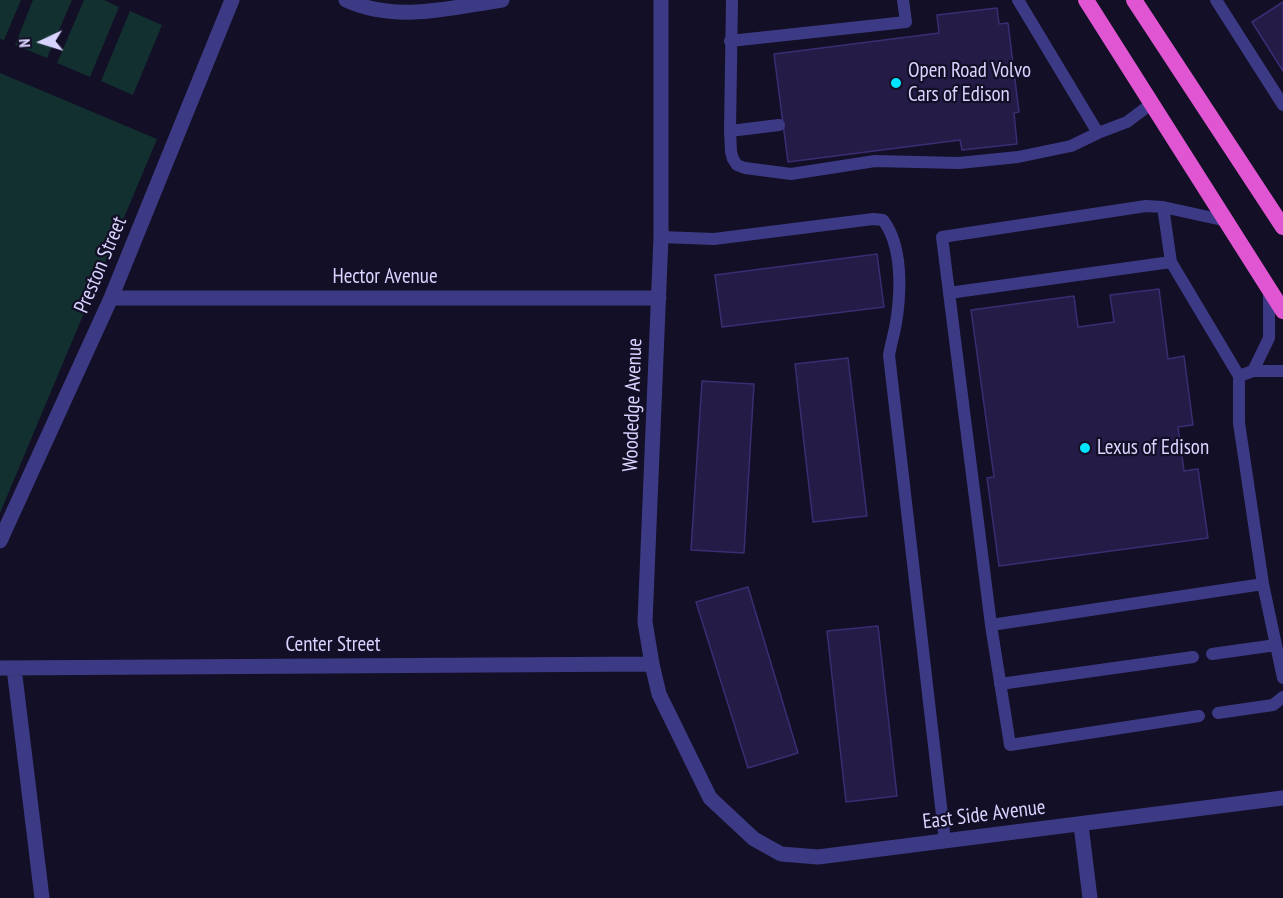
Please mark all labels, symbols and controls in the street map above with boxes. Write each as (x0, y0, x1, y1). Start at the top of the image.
north arrow (12, 12, 72, 72)
text: N (14, 38, 34, 48)
place label: Open Road Volvo Cars of Edison (908, 58, 1031, 108)
marker: Open Road Volvo Cars of Edison (889, 76, 903, 90)
street label: Preston Street (69, 213, 133, 317)
street label: Hector Avenue (332, 264, 438, 290)
street label: Woodedge Avenue (618, 338, 648, 472)
place label: Lexus of Edison (1097, 435, 1209, 461)
marker: Lexus of Edison (1078, 441, 1092, 455)
street label: Center Street (286, 632, 380, 658)
street label: East Side Avenue (921, 795, 1047, 835)

